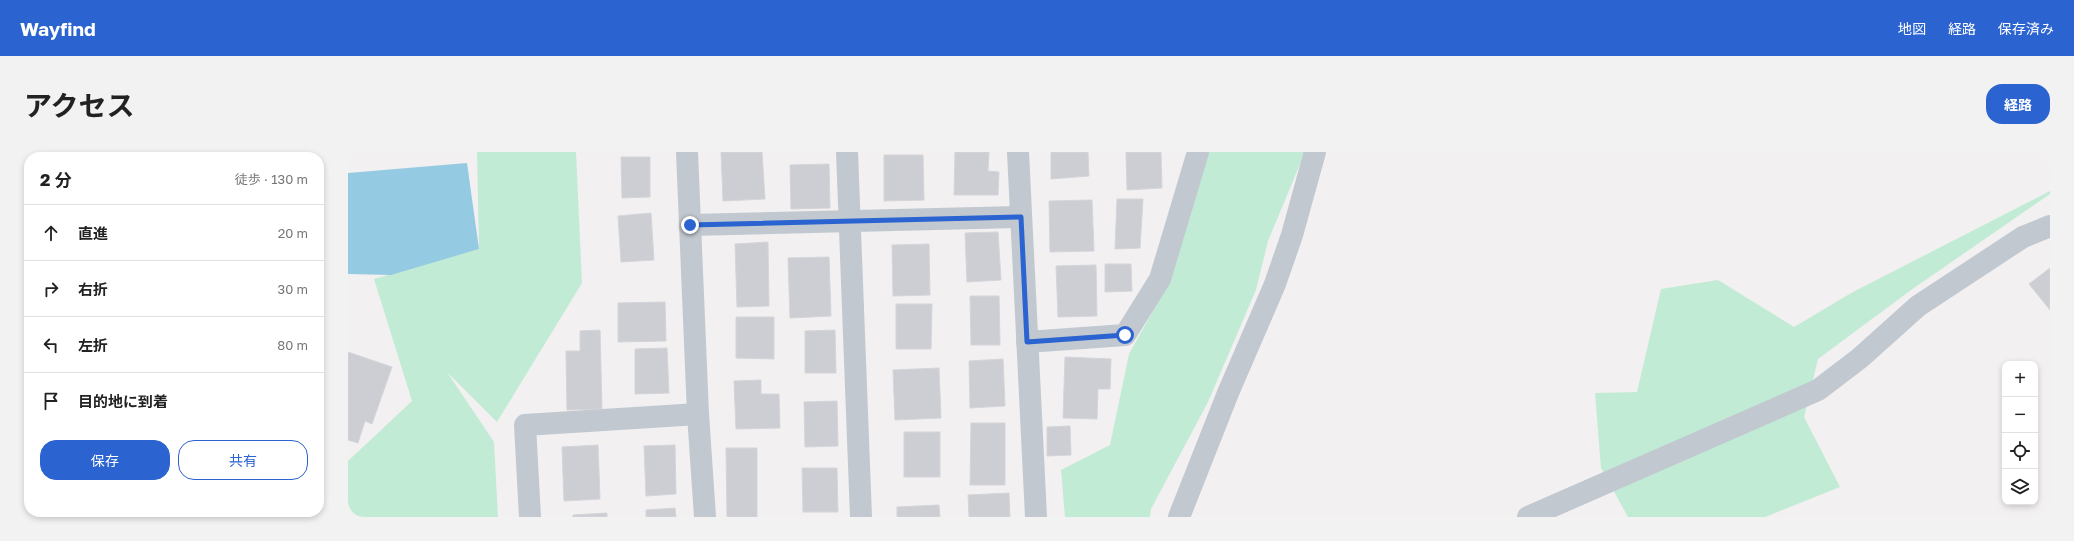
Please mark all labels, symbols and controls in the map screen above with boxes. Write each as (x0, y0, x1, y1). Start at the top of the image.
text: Wayfind (20, 17, 96, 40)
text: 地図 (1898, 20, 1926, 37)
text: 経路 (1948, 20, 1976, 37)
text: 保存済み (1998, 20, 2054, 37)
button: 経路 (1986, 84, 2050, 124)
text: アクセス (24, 89, 135, 122)
text: 2 分 (40, 169, 72, 190)
text: 徒歩 · 130 m (235, 171, 308, 187)
route end (681, 216, 699, 234)
icon: ahead (40, 222, 62, 244)
text: 直進 (78, 224, 108, 242)
text: 20 m (278, 225, 308, 241)
icon: right (40, 278, 62, 300)
text: 右折 (78, 280, 108, 298)
text: 30 m (278, 281, 308, 297)
route start (1116, 326, 1134, 344)
icon: left (40, 334, 62, 356)
text: 左折 (78, 336, 108, 354)
text: 80 m (277, 337, 308, 353)
map controls (2002, 361, 2038, 505)
button: + (2002, 361, 2038, 397)
icon: arrive (40, 390, 62, 412)
text: 目的地に到着 (78, 392, 168, 410)
button: − (2002, 397, 2038, 433)
button: locate (2002, 433, 2038, 469)
button: 保存 (40, 440, 170, 480)
button: 共有 (178, 440, 308, 480)
button: layers (2002, 469, 2038, 505)

